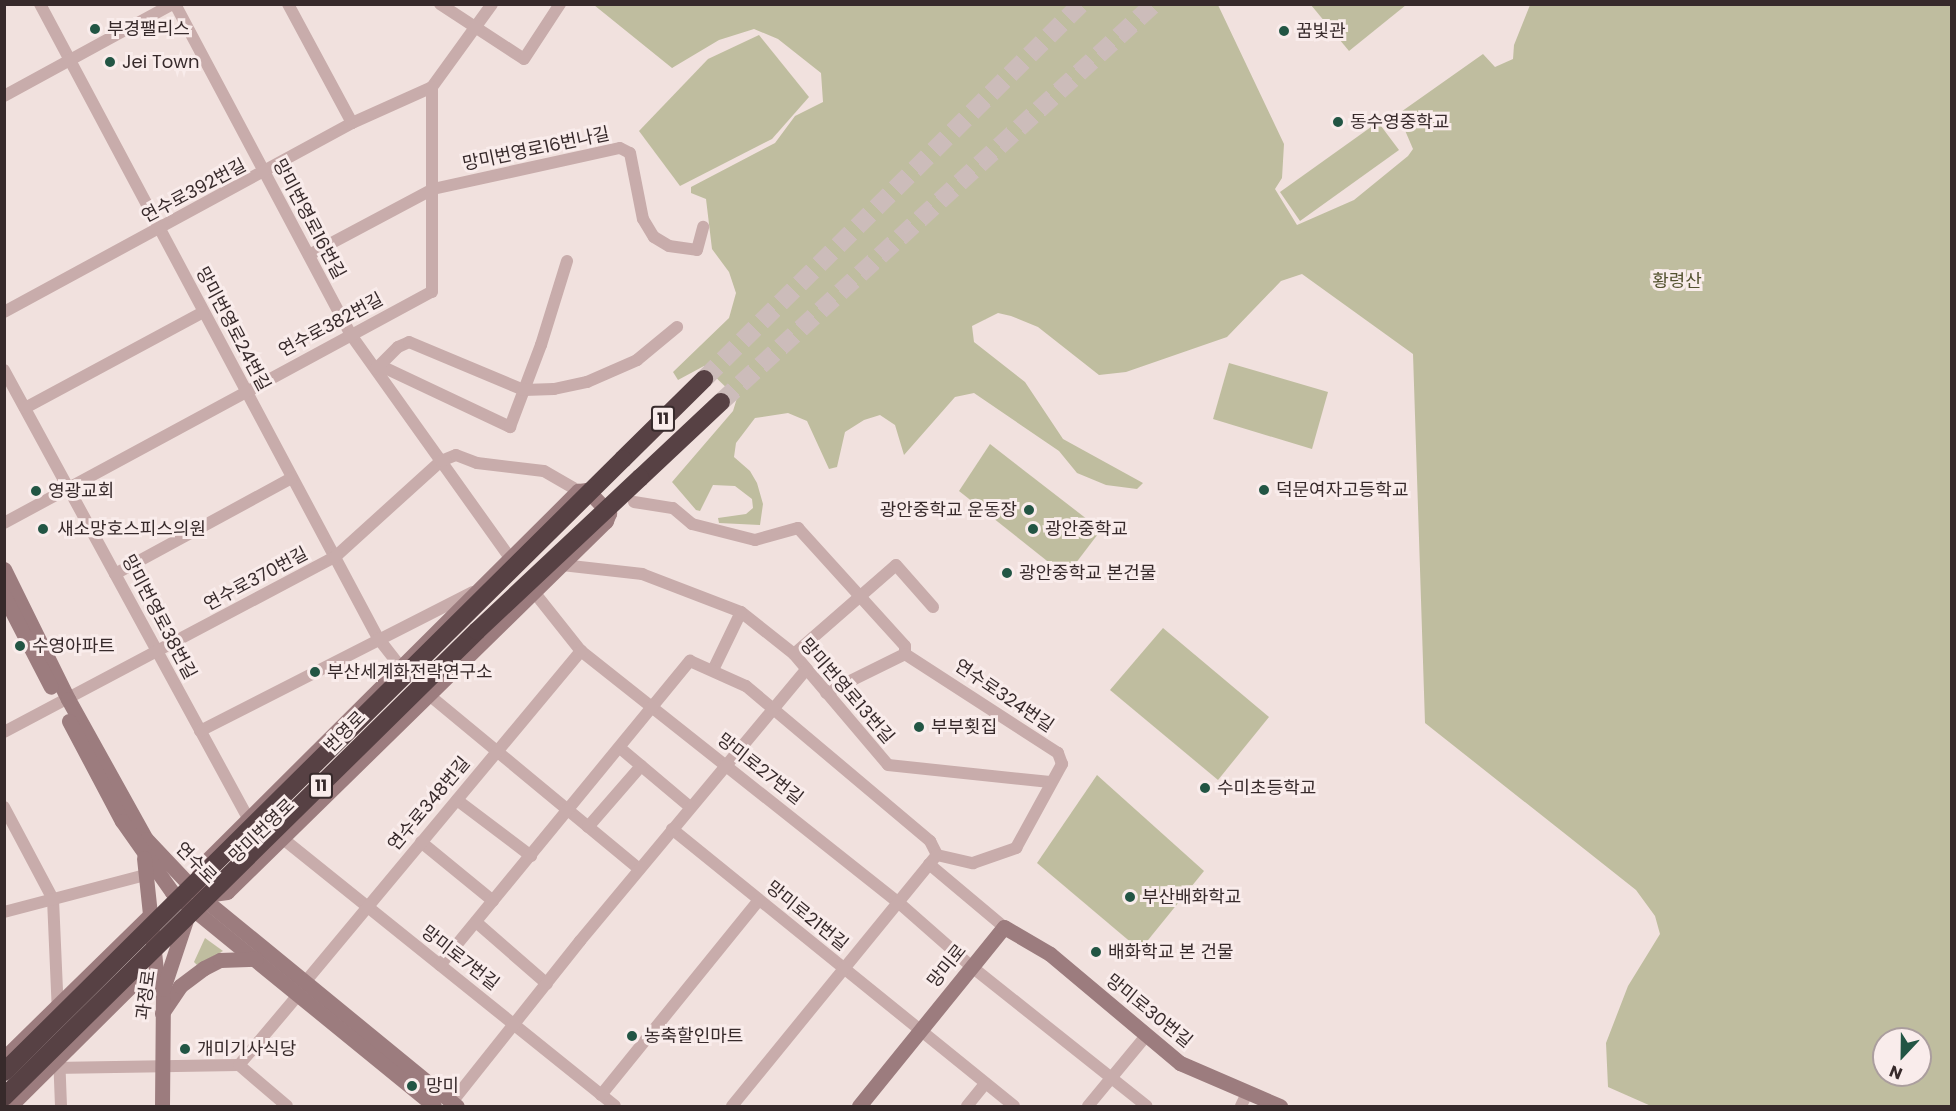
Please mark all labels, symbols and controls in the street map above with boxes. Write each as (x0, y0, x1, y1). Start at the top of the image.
place label: 부경팰리스 (107, 18, 190, 40)
place label: 꿈빛관 (1296, 20, 1346, 42)
marker: 부경팰리스 (88, 22, 102, 36)
marker: 꿈빛관 (1277, 24, 1291, 38)
place label: Jei Town (122, 51, 199, 73)
marker: Jei Town (103, 55, 117, 69)
place label: 동수영중학교 (1350, 111, 1449, 133)
marker: 동수영중학교 (1331, 115, 1345, 129)
street label: 망미번영로16번나길 (461, 123, 611, 175)
street label: 연수로392번길 (138, 154, 250, 228)
street label: 망미번영로16번길 (268, 155, 350, 283)
street label: 망미번영로24번길 (191, 263, 275, 395)
park label: 황령산 (1652, 270, 1702, 292)
street label: 연수로382번길 (275, 288, 387, 362)
road number: 11 (650, 406, 676, 432)
place label: 덕문여자고등학교 (1276, 479, 1408, 501)
place label: 영광교회 (48, 480, 114, 502)
marker: 덕문여자고등학교 (1257, 483, 1271, 497)
marker: 영광교회 (29, 484, 43, 498)
place label: 광안중학교 운동장 (880, 499, 1017, 521)
marker: 광안중학교 운동장 (1022, 503, 1036, 517)
place label: 새소망호스피스의원 (57, 518, 206, 540)
place label: 광안중학교 (1045, 518, 1128, 540)
marker: 새소망호스피스의원 (34, 520, 52, 538)
marker: 광안중학교 (1026, 522, 1040, 536)
street label: 연수로370번길 (200, 543, 312, 615)
street label: 망미번영로38번길 (117, 551, 201, 683)
place label: 광안중학교 본건물 (1019, 562, 1156, 584)
marker: 광안중학교 본건물 (1000, 566, 1014, 580)
street label: 망미번영로13번길 (795, 634, 899, 748)
place label: 수영아파트 (32, 635, 115, 657)
marker: 수영아파트 (13, 639, 27, 653)
street label: 연수로324번길 (950, 655, 1058, 737)
place label: 부산세계화전략연구소 (327, 661, 493, 683)
marker: 부산세계화전략연구소 (308, 665, 322, 679)
street label: 번영로 (320, 707, 370, 757)
place label: 부부횟집 (931, 716, 997, 738)
marker: 부부횟집 (912, 720, 926, 734)
street label: 망미로27번길 (713, 729, 807, 809)
street label: 연수로348번길 (383, 753, 475, 855)
road number: 11 (308, 773, 334, 799)
place label: 수미초등학교 (1217, 777, 1316, 799)
marker: 수미초등학교 (1198, 781, 1212, 795)
street label: 망미번영로 (225, 794, 299, 868)
street label: 연수로 (171, 838, 221, 888)
street label: 망미로21번길 (762, 876, 852, 956)
place label: 부산배화학교 (1142, 886, 1241, 908)
marker: 부산배화학교 (1123, 890, 1137, 904)
street label: 망미로7번길 (417, 921, 503, 995)
street label: 망미로 (923, 940, 971, 992)
place label: 배화학교 본 건물 (1108, 941, 1234, 963)
marker: 배화학교 본 건물 (1089, 945, 1103, 959)
street label: 과정로 (132, 969, 160, 1021)
street label: 망미로30번길 (1102, 970, 1196, 1052)
place label: 농축할인마트 (644, 1025, 743, 1047)
north arrow (1872, 1027, 1932, 1087)
marker: 농축할인마트 (625, 1029, 639, 1043)
place label: 개미기사식당 (197, 1038, 296, 1060)
marker: 개미기사식당 (178, 1042, 192, 1056)
text: N (1886, 1059, 1906, 1085)
place label: 망미 (426, 1075, 459, 1097)
marker: 망미 (403, 1077, 421, 1095)

